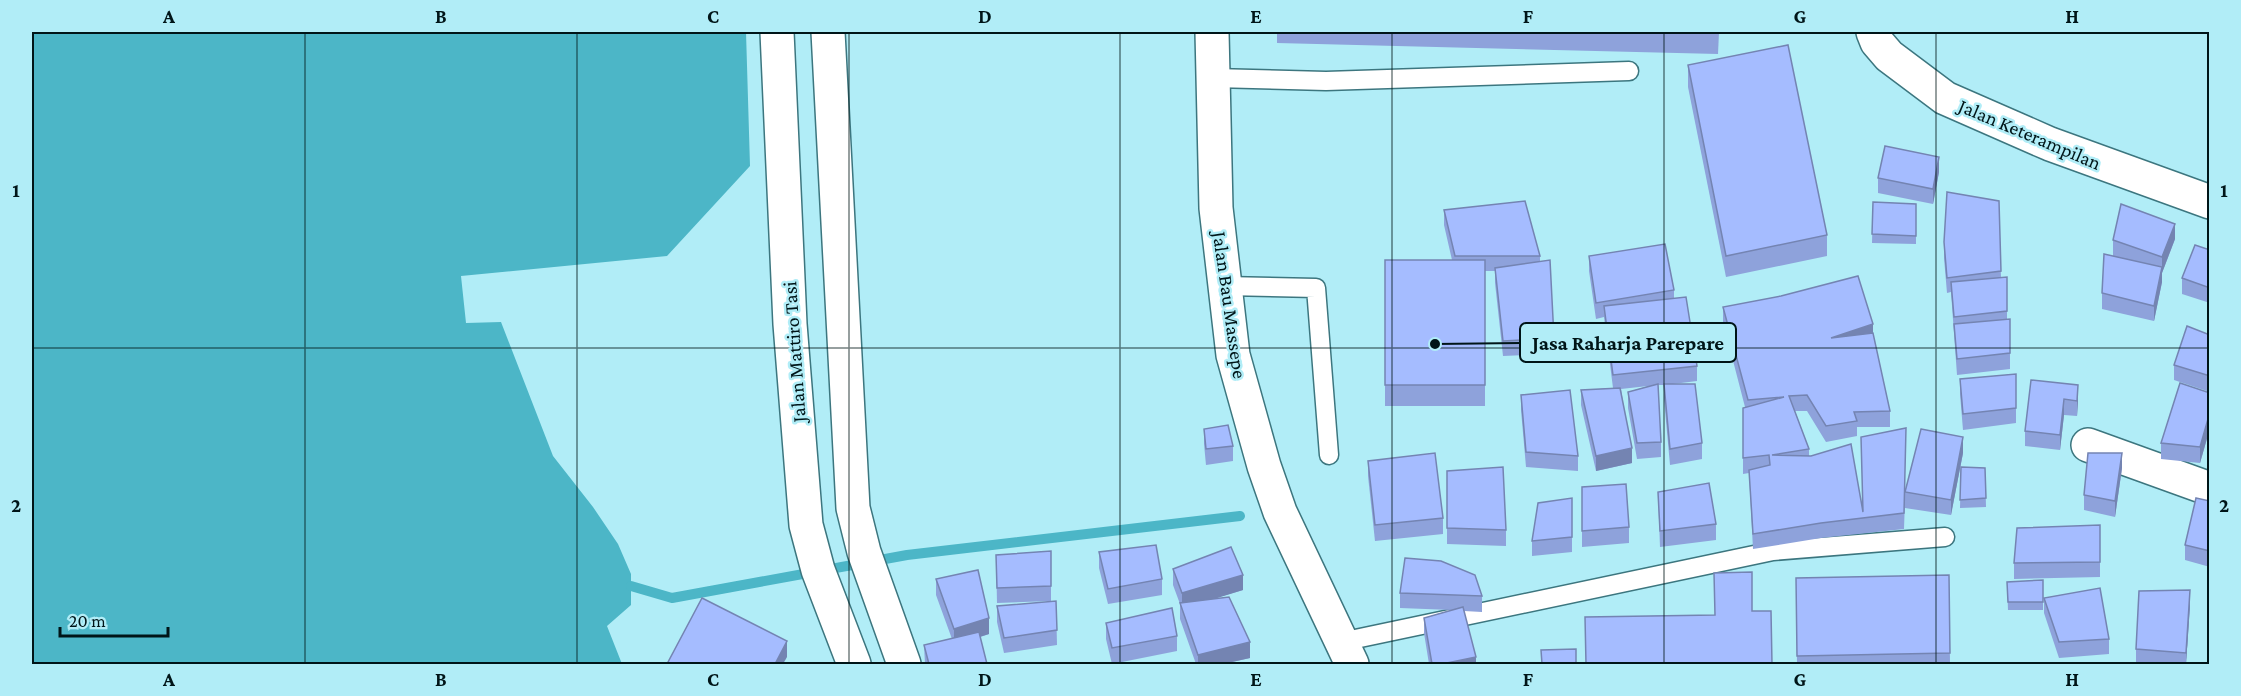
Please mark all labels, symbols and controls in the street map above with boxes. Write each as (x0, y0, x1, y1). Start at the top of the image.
text: A (162, 5, 176, 27)
text: B (435, 5, 447, 27)
text: C (707, 5, 719, 27)
text: D (978, 5, 992, 27)
text: E (1250, 5, 1262, 27)
text: F (1523, 5, 1534, 27)
text: G (1794, 5, 1807, 27)
text: H (2065, 5, 2079, 27)
street label: Jalan Keterampilan (1953, 93, 2105, 175)
text: 1 (12, 179, 20, 201)
text: 1 (2220, 179, 2228, 201)
street label: Jalan Bau Massepe (1208, 228, 1251, 380)
street label: Jalan Mattiro Tasi (778, 281, 811, 425)
callout: Jasa Raharja Parepare (1520, 323, 1736, 362)
text: Jasa Raharja Parepare (1530, 331, 1724, 355)
text: 2 (11, 494, 21, 516)
text: 2 (2219, 494, 2229, 516)
scale bar (60, 600, 168, 638)
text: 20 m (69, 611, 106, 631)
text: A (162, 668, 176, 690)
text: B (435, 668, 447, 690)
text: C (707, 668, 719, 690)
text: D (978, 668, 992, 690)
text: E (1250, 668, 1262, 690)
text: F (1523, 668, 1534, 690)
text: G (1794, 668, 1807, 690)
text: H (2065, 668, 2079, 690)

